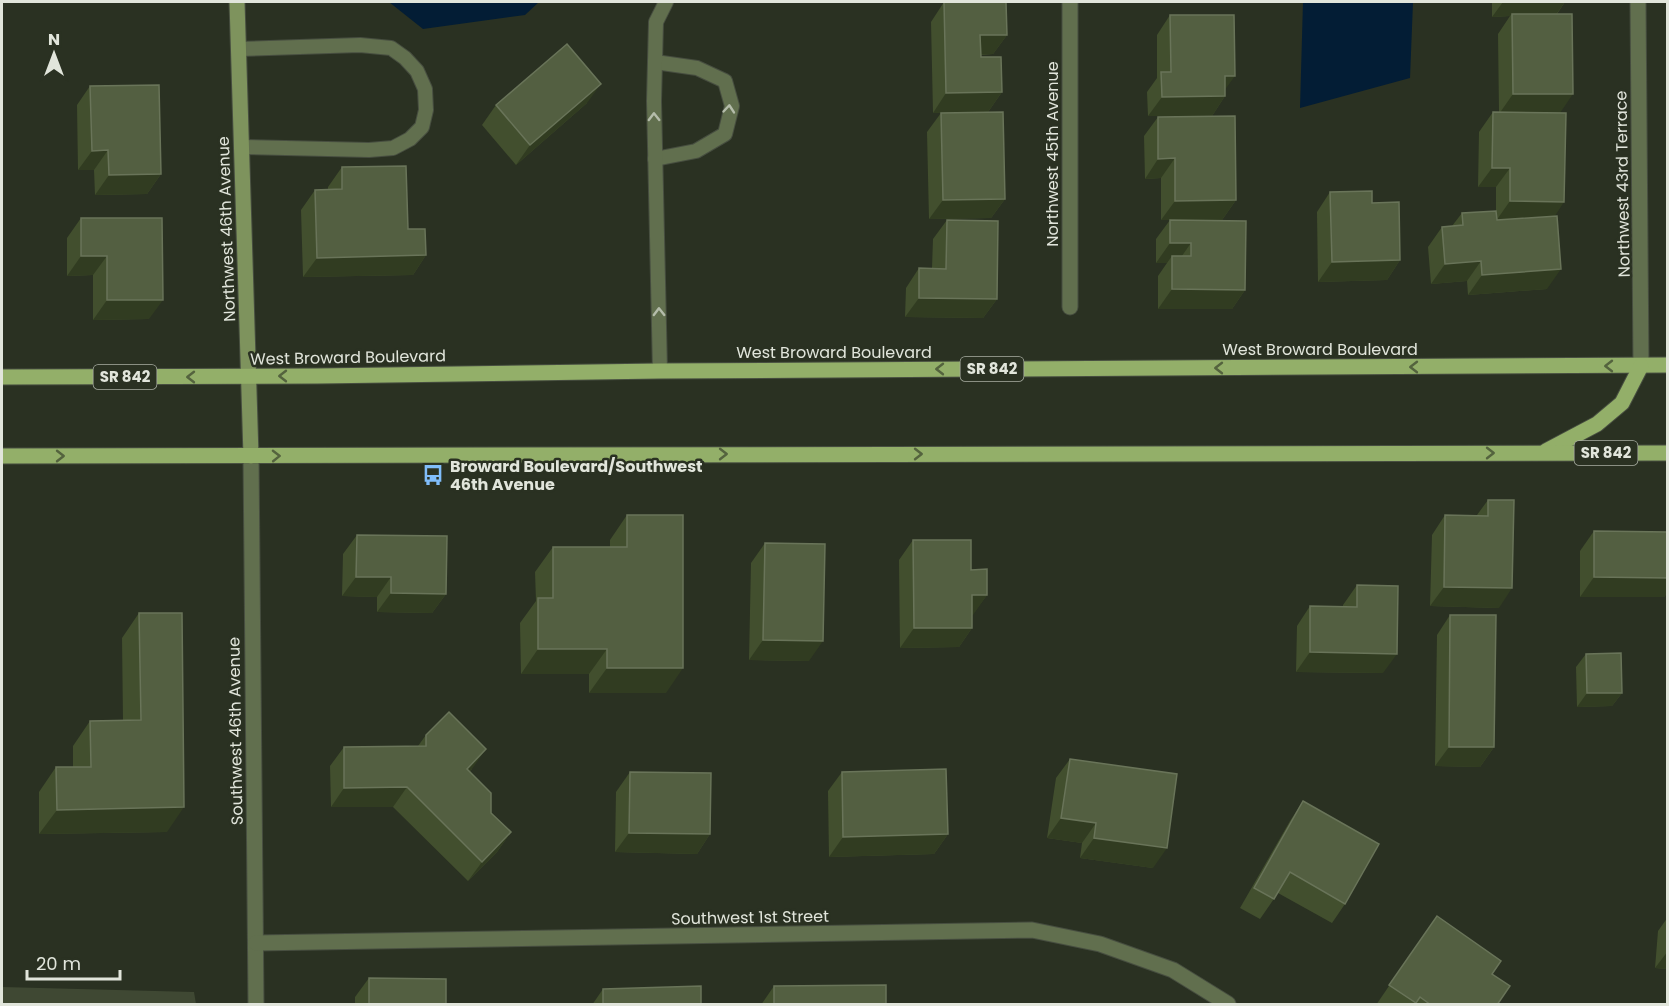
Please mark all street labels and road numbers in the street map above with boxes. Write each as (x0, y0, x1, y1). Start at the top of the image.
street label: Northwest 45th Avenue (1041, 61, 1064, 247)
street label: Northwest 43rd Terrace (1609, 90, 1636, 277)
street label: Northwest 46th Avenue (212, 136, 241, 322)
street label: West Broward Boulevard (1222, 338, 1418, 361)
street label: West Broward Boulevard (736, 341, 932, 364)
street label: West Broward Boulevard (250, 344, 446, 371)
road number: SR 842 (960, 357, 1024, 381)
road number: SR 842 (94, 365, 156, 389)
road number: SR 842 (1574, 441, 1638, 465)
street label: Southwest 46th Avenue (222, 637, 249, 825)
street label: Southwest 1st Street (671, 905, 829, 930)

